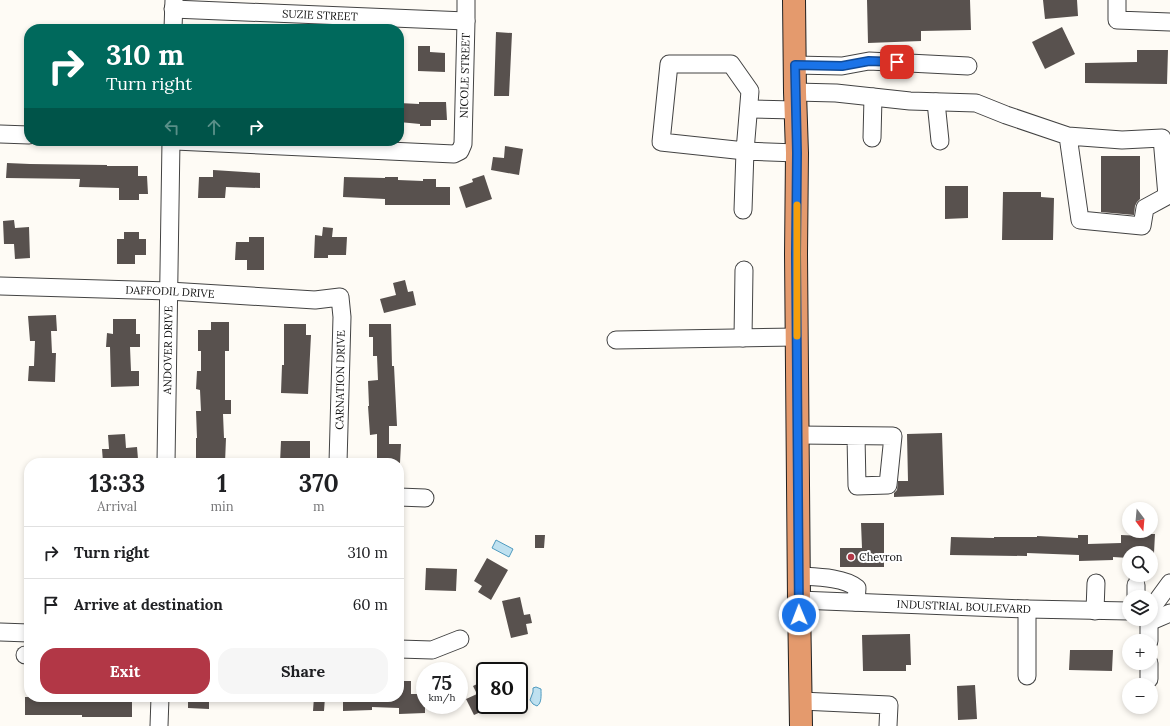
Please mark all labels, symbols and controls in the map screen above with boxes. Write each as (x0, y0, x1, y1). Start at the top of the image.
street label: SUZIE STREET (282, 6, 358, 24)
street label: NICOLE STREET (457, 33, 473, 119)
text: 310 m (106, 37, 184, 73)
icon: right (40, 40, 92, 92)
pin (880, 45, 914, 79)
icon: arrive (886, 51, 908, 73)
text: Turn right (106, 72, 192, 95)
icon: left (161, 116, 183, 138)
icon: ahead (203, 116, 225, 138)
icon: right (245, 116, 267, 138)
street label: DAFFODIL DRIVE (125, 283, 215, 301)
street label: ANDOVER DRIVE (160, 305, 175, 395)
street label: CARNATION DRIVE (332, 330, 348, 430)
text: 13:33 (89, 468, 145, 499)
text: 1 (217, 468, 227, 499)
text: 370 (299, 468, 339, 499)
text: Arrival (97, 498, 137, 515)
text: min (210, 498, 234, 515)
text: m (313, 498, 325, 515)
north arrow (1122, 502, 1158, 538)
map controls (1122, 502, 1158, 714)
icon: right (40, 542, 62, 564)
text: Turn right (74, 543, 150, 562)
text: 310 m (348, 543, 388, 562)
button: search (1122, 546, 1158, 582)
place label: Chevron (859, 550, 903, 564)
marker: Chevron (846, 552, 856, 562)
button: layers (1122, 590, 1158, 626)
icon: arrive (40, 594, 62, 616)
position arrow (778, 594, 820, 636)
text: Arrive at destination (74, 595, 223, 614)
text: 60 m (353, 595, 388, 614)
street label: INDUSTRIAL BOULEVARD (896, 597, 1031, 616)
button: + (1122, 634, 1158, 670)
button: Exit (40, 648, 210, 694)
button: Share (218, 648, 388, 694)
speed limit sign: 80 (476, 662, 528, 714)
text: 75 (432, 670, 452, 695)
button: − (1122, 678, 1158, 714)
text: km/h (428, 691, 456, 704)

